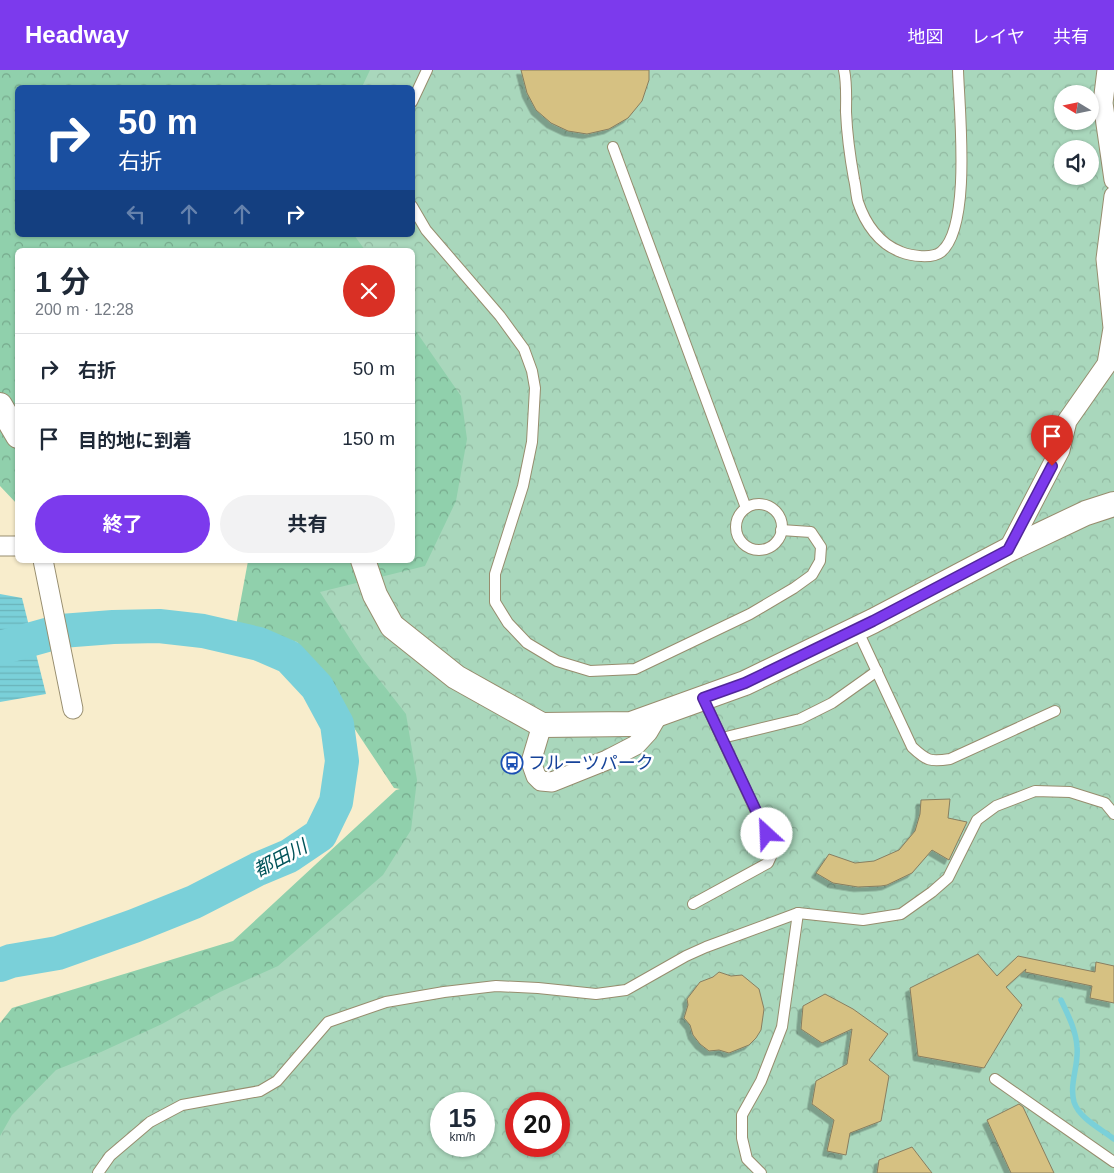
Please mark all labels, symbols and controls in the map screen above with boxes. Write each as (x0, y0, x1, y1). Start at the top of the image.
text: Headway (25, 21, 129, 48)
text: 地図 (908, 27, 944, 47)
text: レイヤ (972, 27, 1025, 47)
text: 共有 (1053, 27, 1089, 47)
north arrow (1054, 85, 1099, 130)
map controls (1054, 85, 1099, 185)
text: 50 m (118, 102, 198, 141)
icon: right (35, 105, 100, 170)
button: sound (1054, 140, 1099, 185)
text: 右折 (118, 149, 162, 174)
icon: left (122, 200, 150, 228)
icon: ahead (175, 200, 203, 228)
icon: ahead (228, 200, 256, 228)
icon: right (281, 200, 309, 228)
text: 1 分 (35, 265, 90, 298)
button: close (343, 265, 395, 317)
text: 200 m · 12:28 (35, 301, 134, 318)
icon: right (35, 355, 63, 383)
text: 50 m (353, 358, 395, 379)
text: 右折 (78, 360, 116, 381)
pin (1031, 415, 1073, 466)
icon: arrive (1038, 422, 1066, 450)
icon: arrive (35, 425, 63, 453)
text: 150 m (342, 428, 395, 449)
text: 目的地に到着 (78, 430, 192, 451)
button: 終了 (35, 495, 210, 553)
button: 共有 (220, 495, 395, 553)
bus stop icon: フルーツパーク (500, 751, 524, 775)
place label: フルーツパーク (528, 753, 654, 773)
position arrow (740, 807, 792, 859)
water label: 都田川 (250, 835, 312, 881)
speed limit sign: 20 (505, 1092, 570, 1157)
text: 15 (449, 1104, 476, 1132)
text: km/h (449, 1130, 476, 1144)

